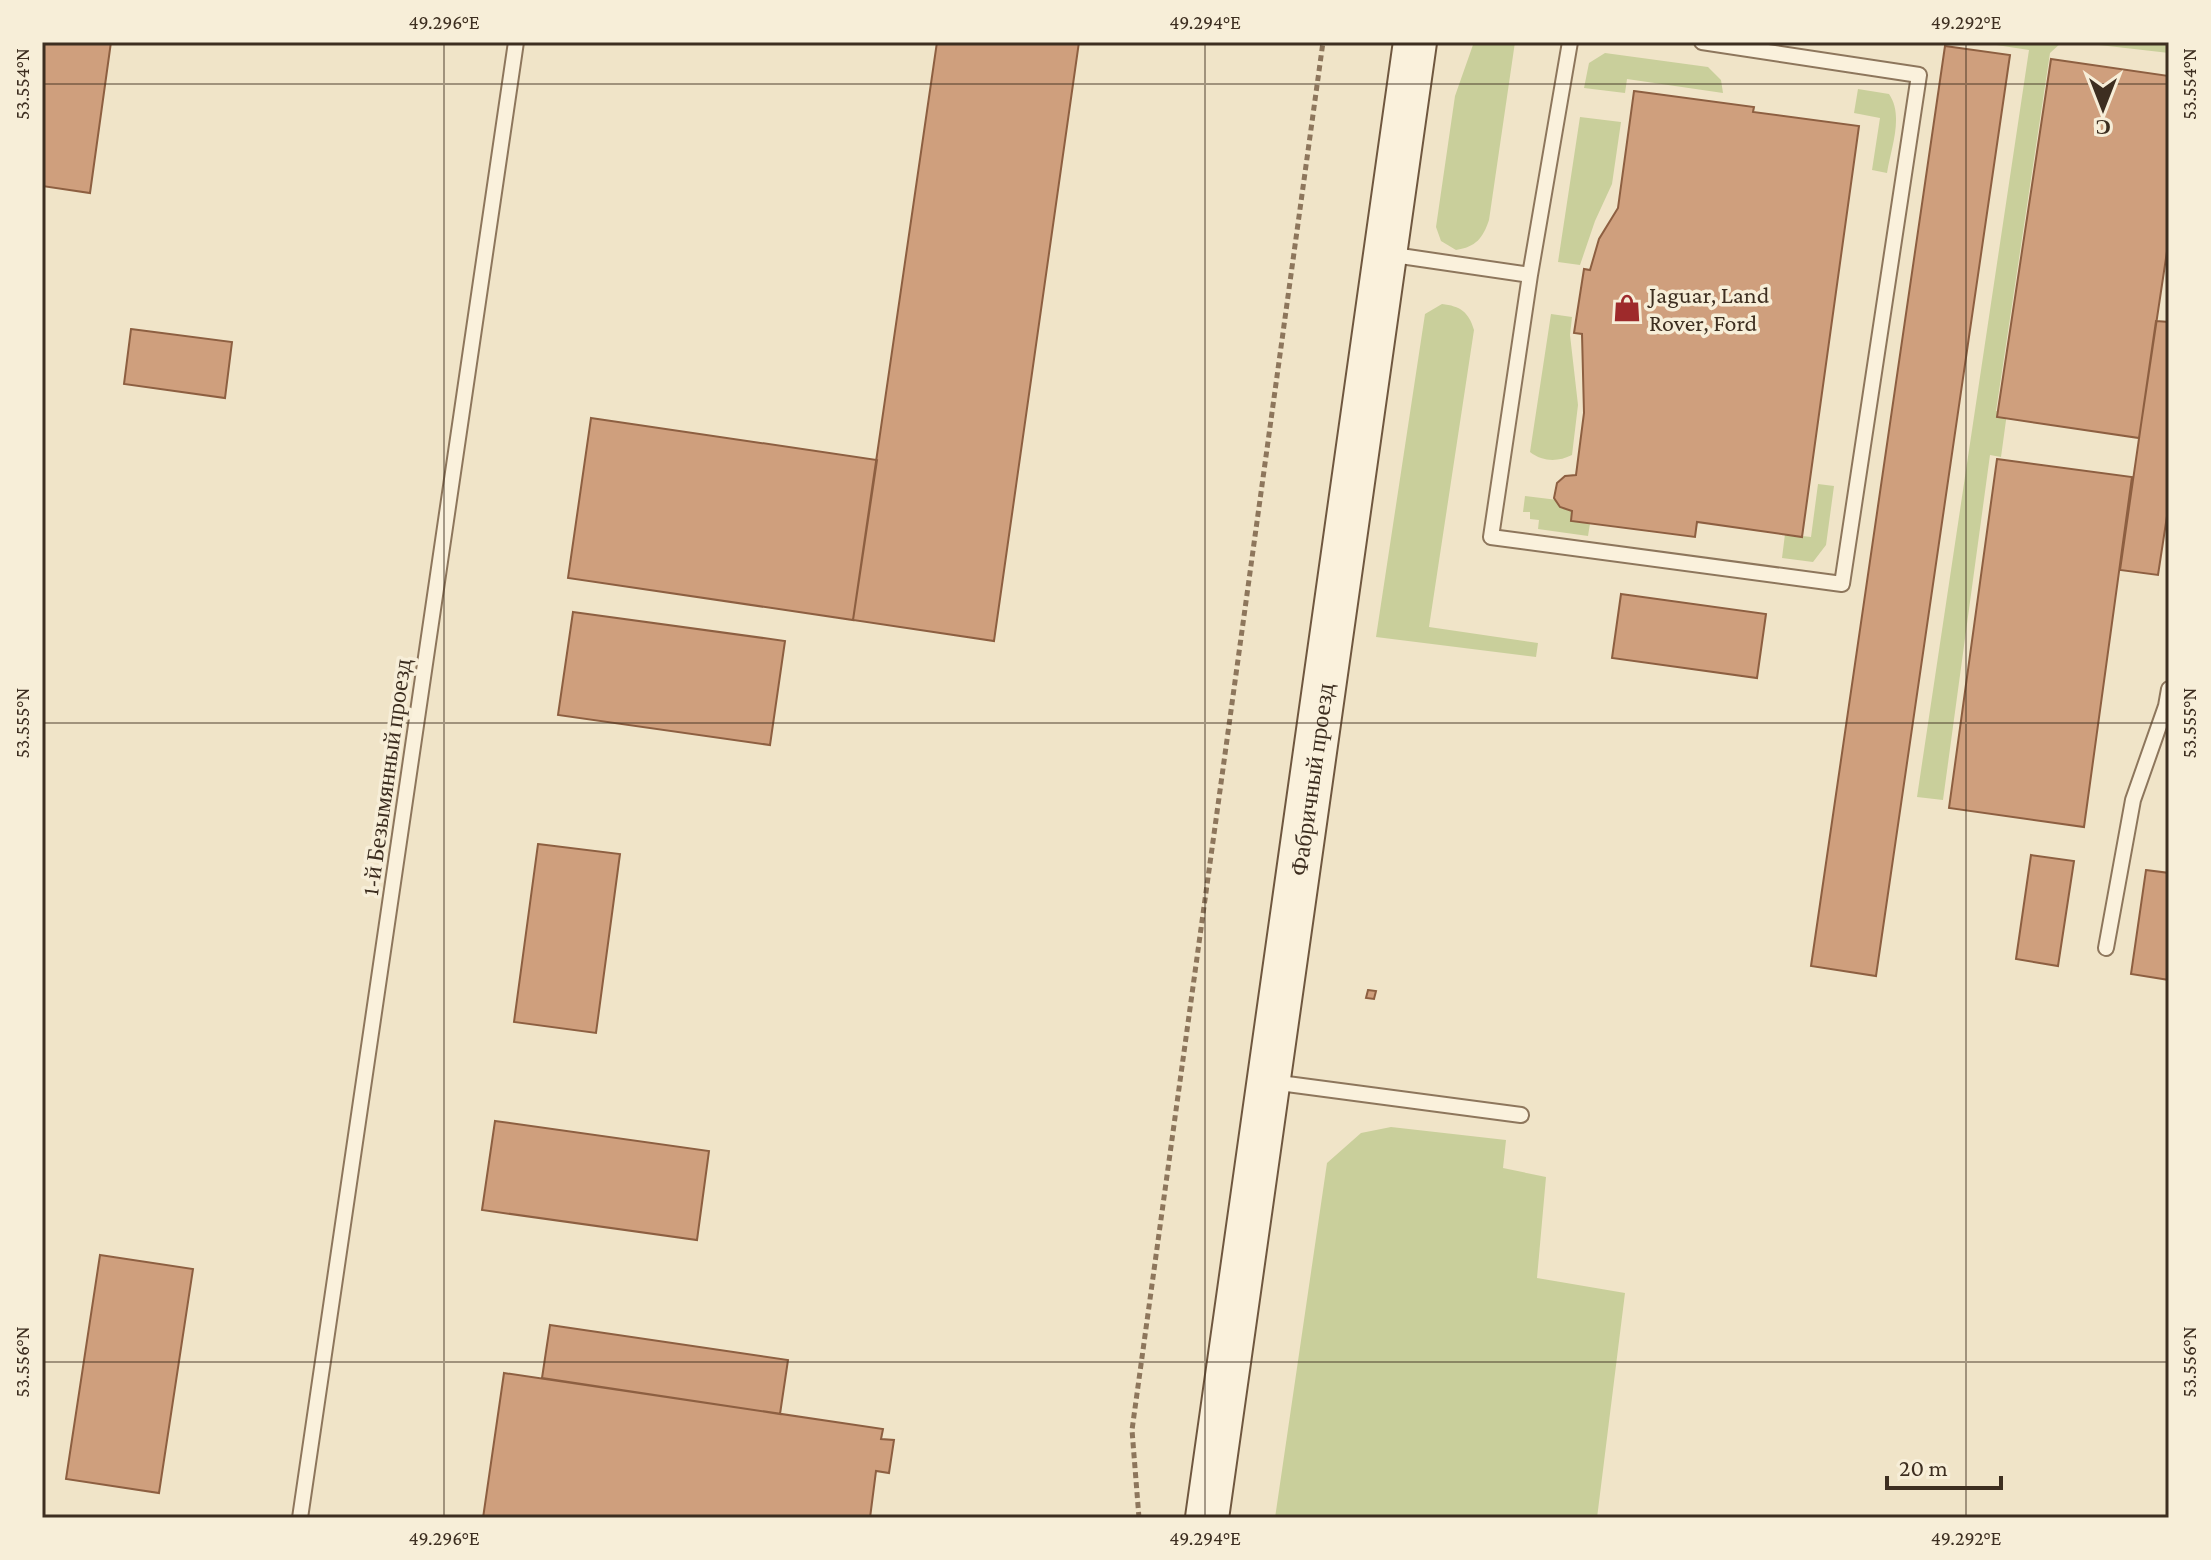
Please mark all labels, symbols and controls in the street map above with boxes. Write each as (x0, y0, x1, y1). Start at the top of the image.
text: 49.296°E (408, 11, 480, 33)
text: 49.294°E (1169, 11, 1241, 33)
text: 49.292°E (1931, 11, 2001, 33)
text: 53.554°N (11, 48, 33, 120)
text: 53.554°N (2178, 48, 2200, 120)
north arrow (2063, 68, 2143, 148)
text: С (2095, 115, 2111, 140)
place label: Jaguar, Land Rover, Ford (1647, 281, 1770, 336)
shop icon: Jaguar, Land Rover, Ford (1612, 293, 1642, 323)
street label: 1-й Безымянный проезд (356, 657, 416, 897)
street label: Фабричный проезд (1284, 681, 1338, 877)
text: 53.555°N (11, 688, 33, 758)
text: 53.555°N (2178, 688, 2200, 758)
text: 53.556°N (11, 1326, 33, 1398)
text: 53.556°N (2178, 1326, 2200, 1398)
scale bar (1887, 1440, 2001, 1490)
text: 20 m (1899, 1454, 1948, 1481)
text: 49.296°E (408, 1527, 480, 1549)
text: 49.294°E (1169, 1527, 1241, 1549)
text: 49.292°E (1931, 1527, 2001, 1549)

